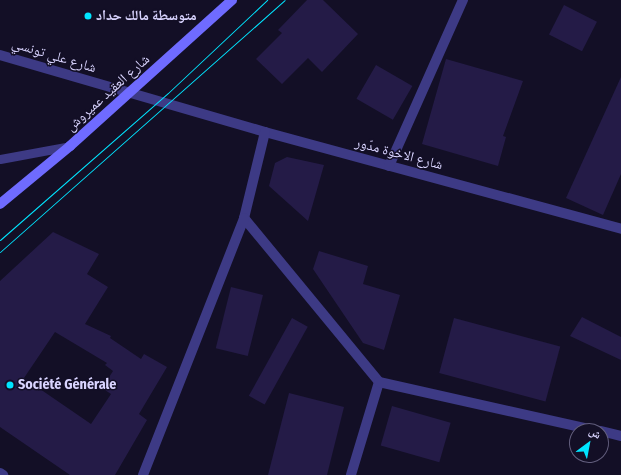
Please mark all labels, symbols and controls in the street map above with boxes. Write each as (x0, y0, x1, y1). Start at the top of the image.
place label: متوسطة مالك حداد (96, 8, 197, 24)
marker: متوسطة مالك حداد (83, 11, 93, 21)
street label: شارع علي تونسي (10, 35, 98, 77)
street label: شارع العقيد عميروش (63, 51, 153, 135)
street label: شارع الاخوة مدّور (353, 134, 445, 174)
place label: Société Générale (18, 377, 116, 393)
marker: Société Générale (5, 380, 15, 390)
north arrow (569, 423, 609, 463)
text: ش (587, 425, 603, 442)

